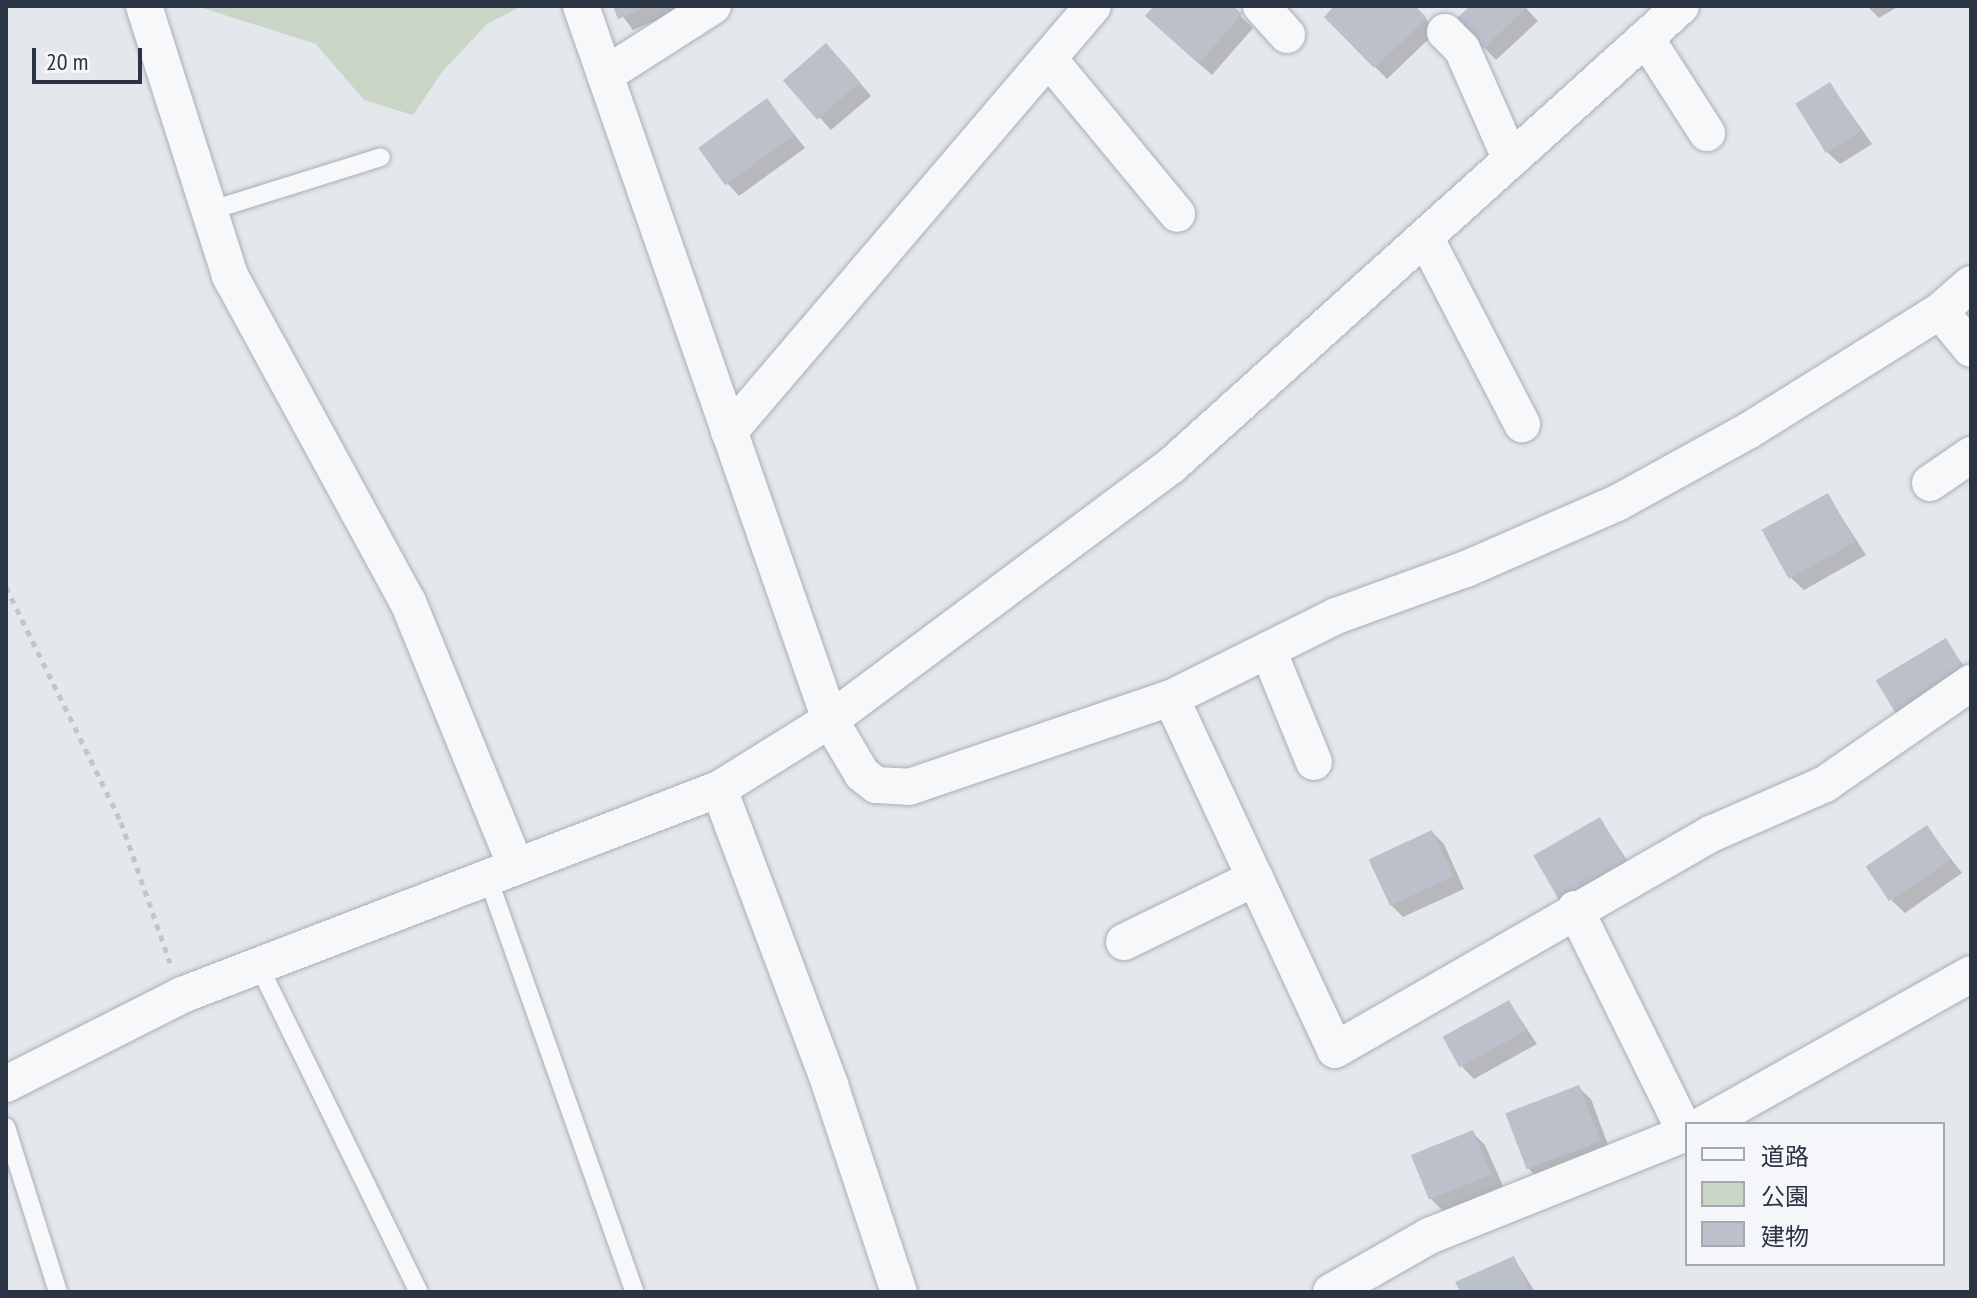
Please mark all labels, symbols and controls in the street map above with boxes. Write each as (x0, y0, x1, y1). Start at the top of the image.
scale bar (36, 32, 146, 82)
text: 20 m (46, 46, 88, 77)
legend (1685, 1122, 1945, 1266)
text: 道路 (1761, 1141, 1809, 1172)
text: 公園 (1761, 1181, 1809, 1212)
text: 建物 (1761, 1221, 1809, 1252)

